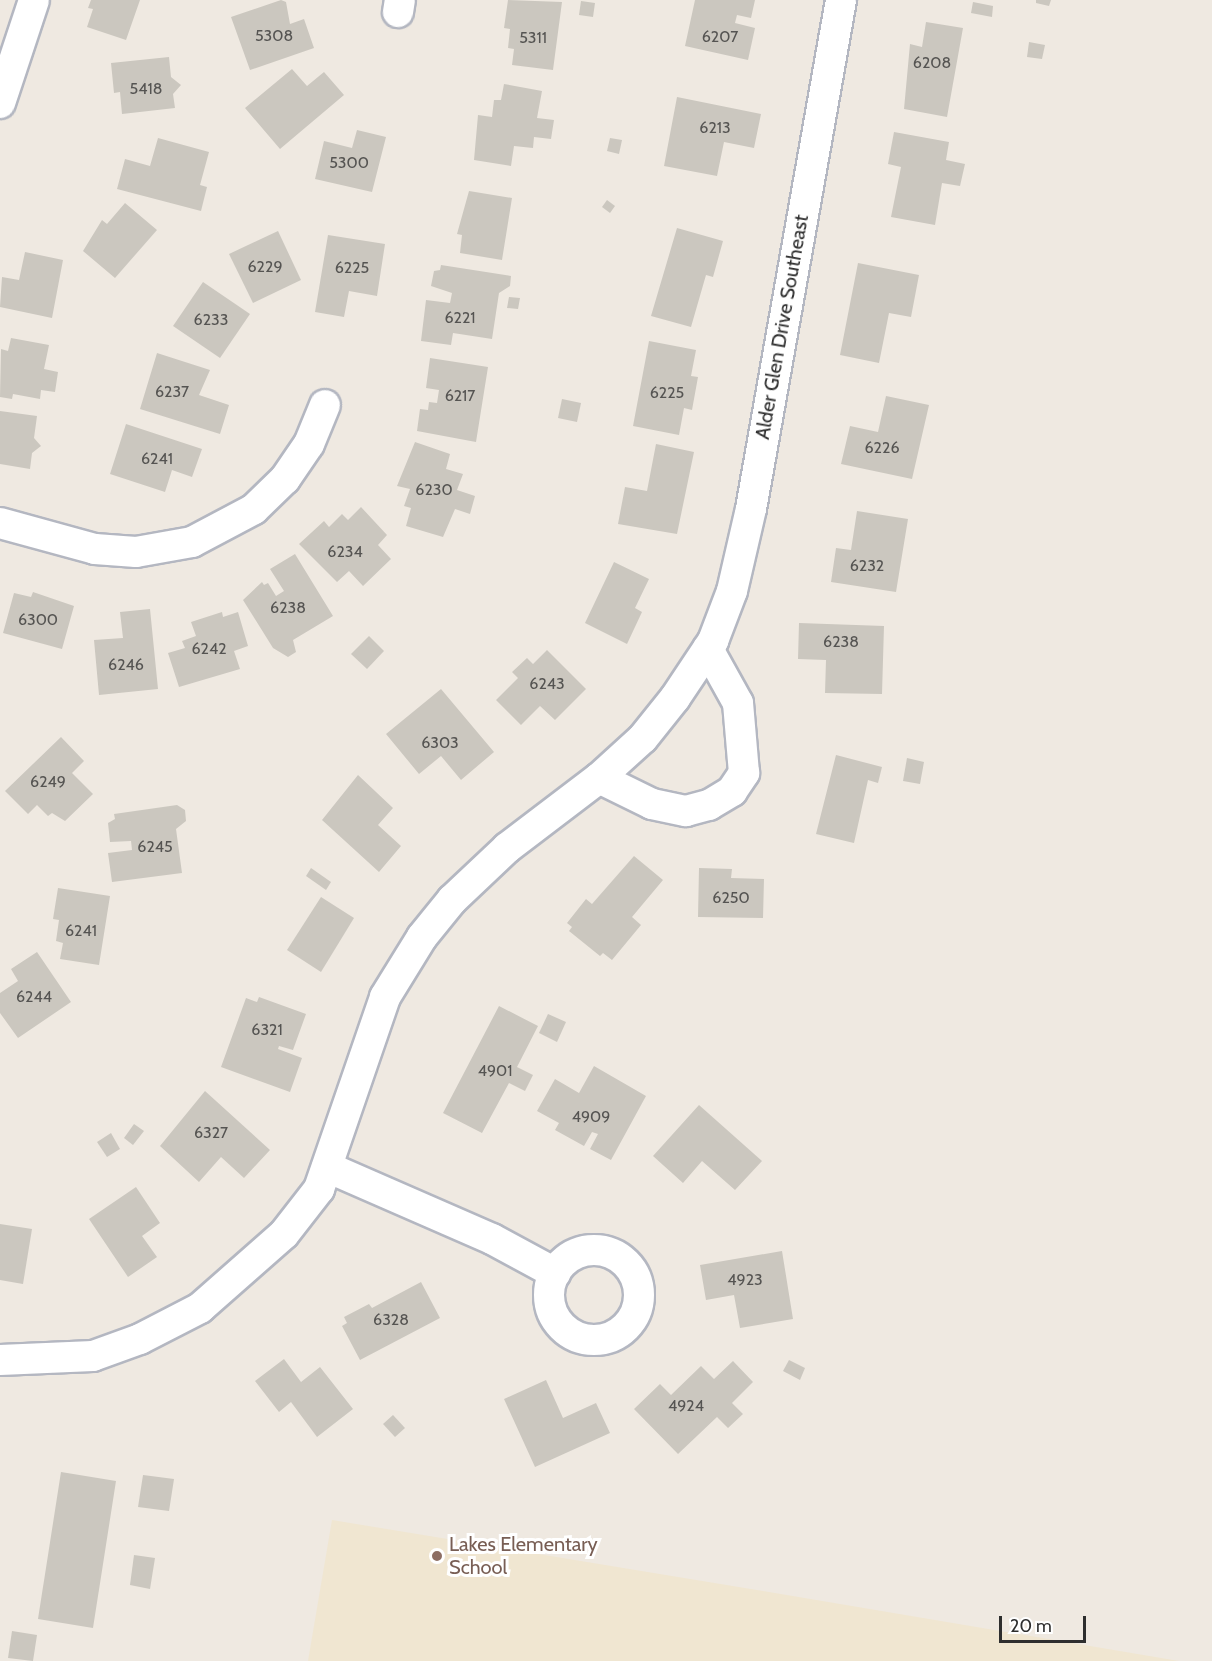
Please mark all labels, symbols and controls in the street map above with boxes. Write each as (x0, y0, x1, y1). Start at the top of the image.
house number: 5308 (255, 26, 293, 46)
house number: 6207 (702, 27, 738, 47)
house number: 5311 (519, 28, 547, 48)
house number: 6208 (913, 53, 951, 73)
house number: 5418 (130, 79, 162, 99)
house number: 6213 (699, 118, 731, 138)
house number: 5300 (329, 153, 369, 173)
street label: Alder Glen Drive Southeast (750, 213, 814, 441)
house number: 6229 (248, 257, 282, 277)
house number: 6225 (335, 258, 369, 278)
house number: 6221 (444, 308, 476, 328)
house number: 6233 (194, 310, 228, 330)
house number: 6237 (155, 382, 189, 402)
house number: 6225 (650, 383, 684, 403)
house number: 6217 (445, 386, 475, 406)
house number: 6226 (865, 438, 899, 458)
house number: 6241 (141, 449, 173, 469)
house number: 6230 (415, 480, 453, 500)
house number: 6234 (327, 542, 363, 562)
house number: 6232 (850, 556, 884, 576)
house number: 6238 (270, 598, 306, 618)
house number: 6300 (18, 610, 58, 630)
house number: 6238 (823, 632, 859, 652)
house number: 6242 (191, 639, 227, 659)
house number: 6246 (108, 655, 144, 675)
house number: 6243 (529, 674, 565, 694)
house number: 6303 (421, 733, 459, 753)
house number: 6249 (30, 772, 66, 792)
house number: 6245 (137, 837, 173, 857)
house number: 6250 (712, 888, 750, 908)
house number: 6241 (65, 921, 97, 941)
house number: 6244 (16, 987, 52, 1007)
house number: 6321 (251, 1020, 283, 1040)
house number: 4901 (478, 1061, 512, 1081)
house number: 4909 (572, 1107, 610, 1127)
house number: 6327 (194, 1123, 228, 1143)
house number: 4923 (727, 1270, 763, 1290)
house number: 6328 (373, 1310, 409, 1330)
house number: 4924 (668, 1396, 704, 1416)
place label: Lakes Elementary School (449, 1532, 598, 1579)
marker: Lakes Elementary School (430, 1549, 444, 1563)
scale bar (1002, 1604, 1089, 1642)
text: 20 m (1010, 1615, 1052, 1637)

